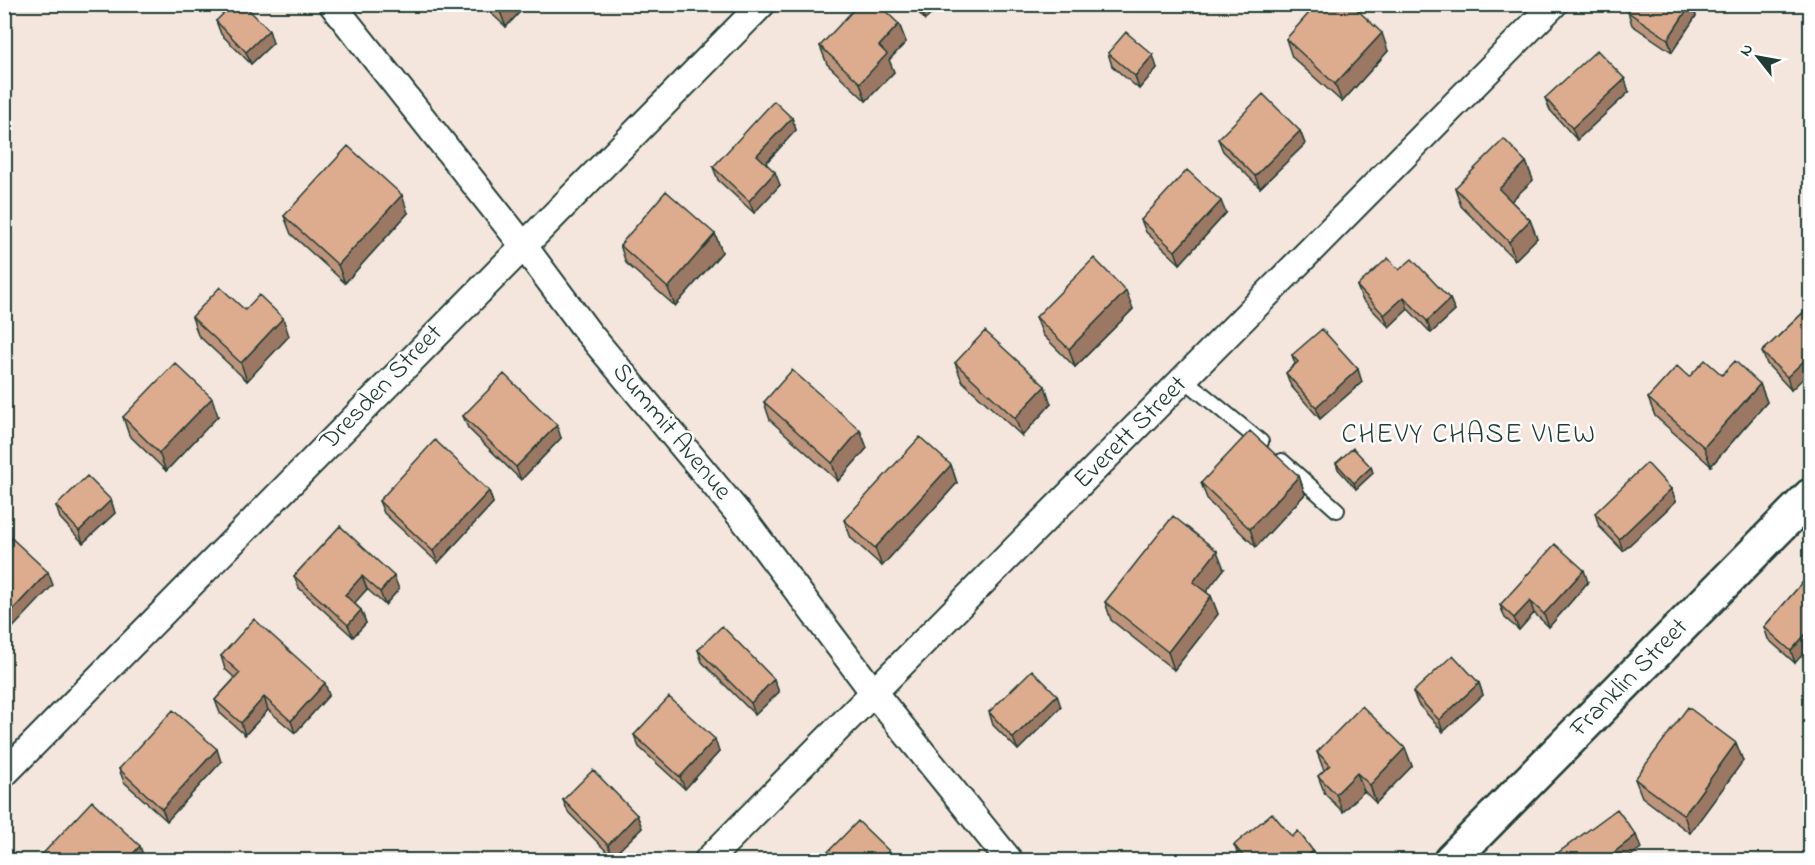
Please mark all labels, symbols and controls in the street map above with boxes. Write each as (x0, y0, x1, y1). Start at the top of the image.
north arrow (1728, 27, 1788, 87)
text: N (1734, 39, 1760, 61)
street label: Dresden Street (311, 316, 453, 461)
street label: Summit Avenue (602, 355, 740, 509)
street label: Everett Street (1065, 367, 1197, 499)
district label: CHEVY CHASE VIEW (1342, 415, 1596, 456)
street label: Franklin Street (1561, 610, 1698, 748)

